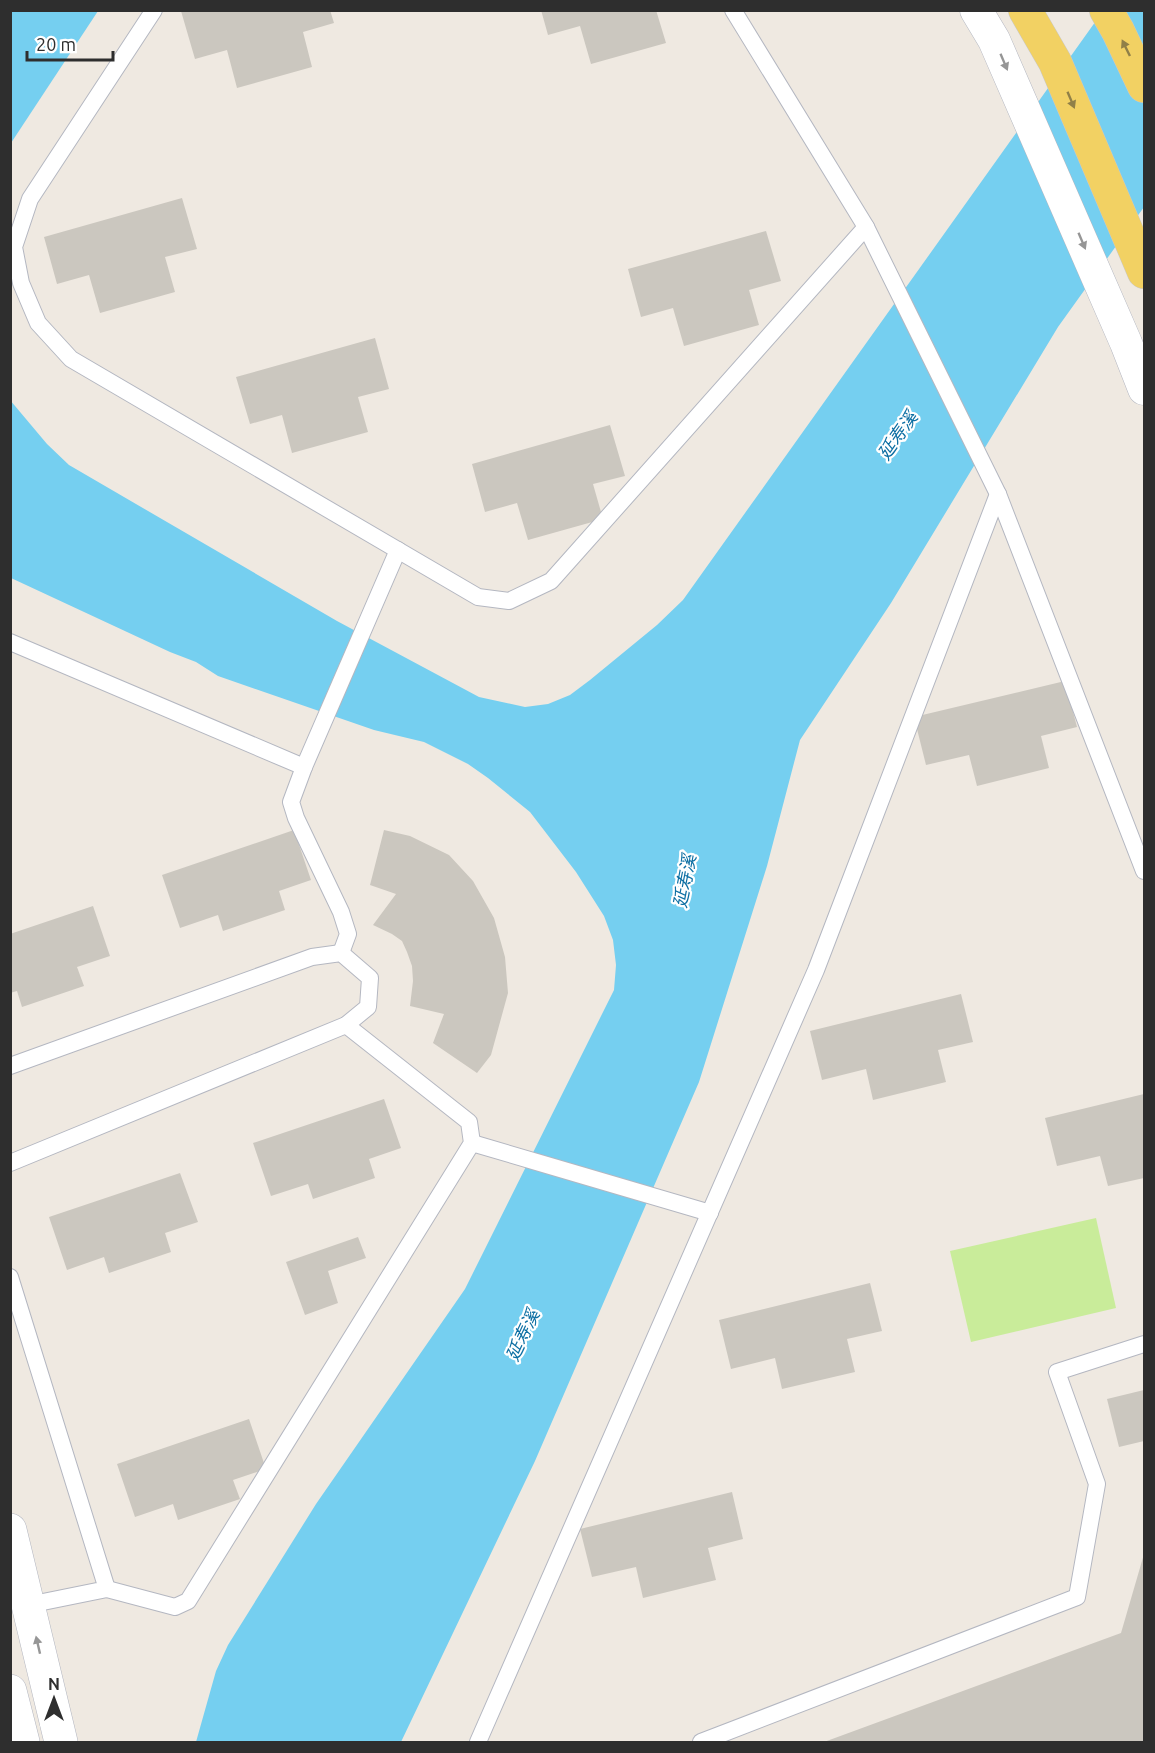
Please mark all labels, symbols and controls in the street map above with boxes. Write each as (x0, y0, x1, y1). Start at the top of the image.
scale bar (27, 24, 112, 62)
text: 20 m (36, 34, 76, 54)
one-way arrow (1122, 39, 1131, 56)
one-way arrow (1000, 53, 1009, 71)
one-way arrow (1066, 91, 1076, 109)
one-way arrow (1077, 232, 1087, 250)
water label: 延寿溪 (873, 406, 922, 463)
water label: 延寿溪 (669, 851, 699, 909)
water label: 延寿溪 (502, 1304, 543, 1364)
one-way arrow (32, 1635, 42, 1654)
north arrow (24, 1669, 84, 1729)
text: N (48, 1675, 60, 1693)

